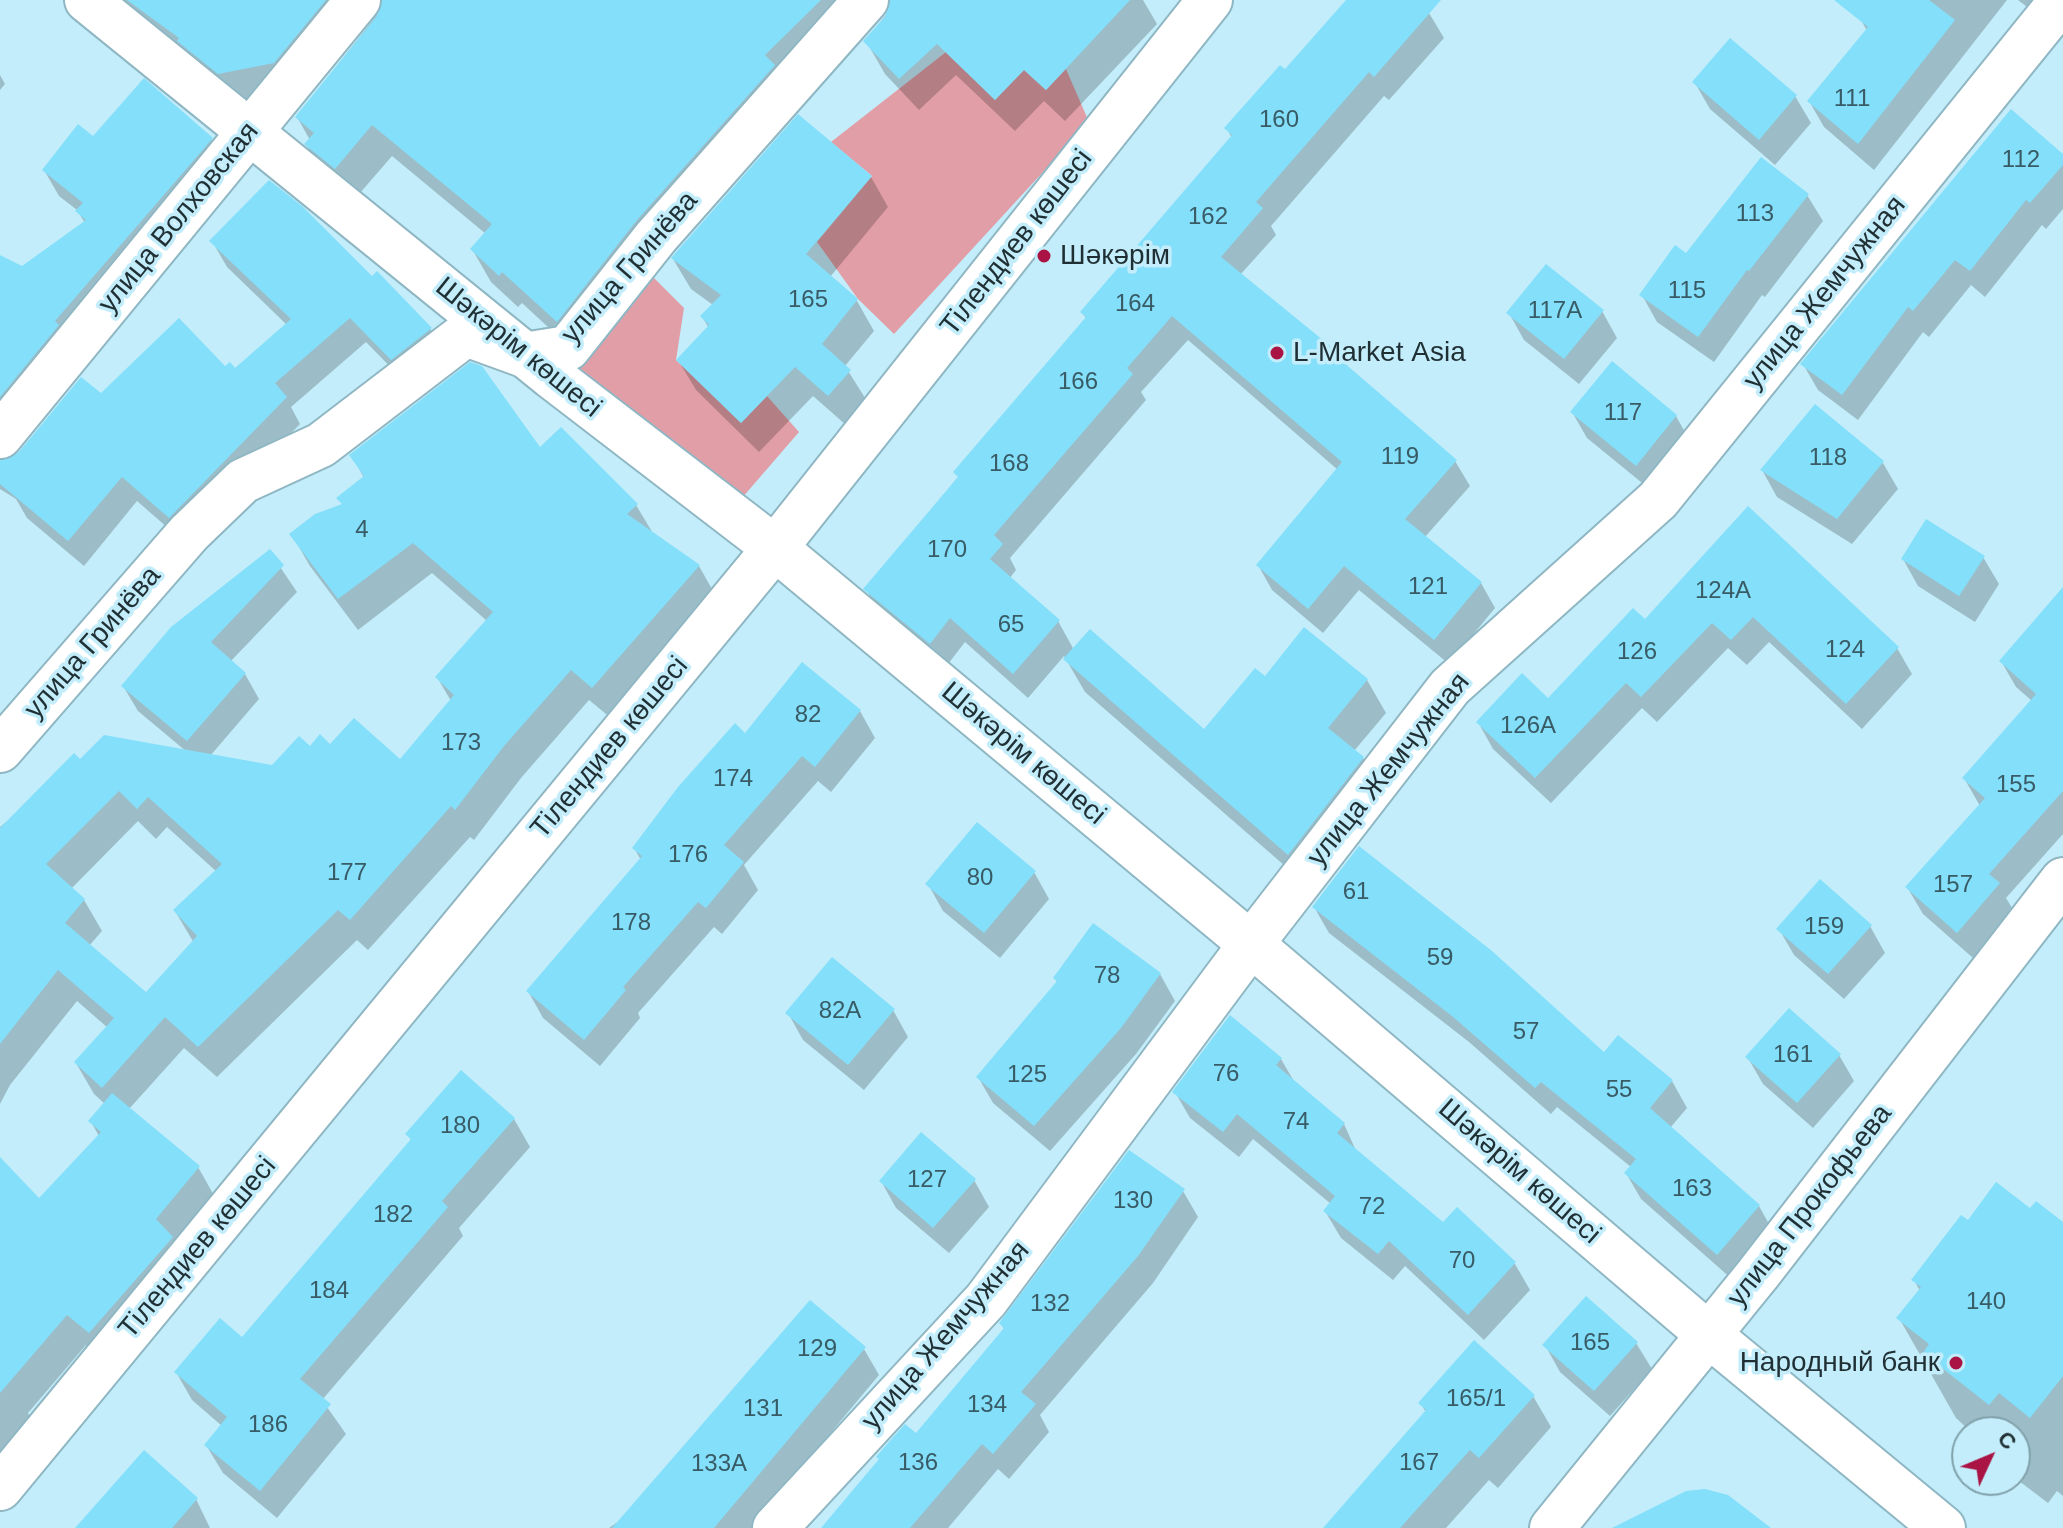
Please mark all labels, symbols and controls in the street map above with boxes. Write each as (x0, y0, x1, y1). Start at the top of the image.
house number: 111 (1834, 85, 1870, 113)
house number: 160 (1259, 106, 1299, 134)
street label: улица Волховская (92, 116, 266, 320)
street label: Тілендиев көшесі (934, 143, 1100, 343)
house number: 112 (2002, 146, 2040, 174)
street label: улица Гринёва (555, 185, 705, 351)
street label: улица Жемчужная (1737, 190, 1913, 396)
house number: 113 (1736, 200, 1774, 228)
house number: 162 (1188, 203, 1228, 231)
place label: Шәкәрім (1060, 239, 1170, 273)
marker: Шәкәрім (1035, 247, 1053, 265)
street label: Шәкәрім көшесі (428, 271, 608, 425)
house number: 115 (1668, 277, 1706, 305)
house number: 165 (788, 286, 828, 314)
house number: 164 (1115, 290, 1155, 318)
house number: 117А (1528, 297, 1582, 325)
place label: L-Market Asia (1293, 336, 1466, 370)
marker: L-Market Asia (1268, 344, 1286, 362)
house number: 166 (1058, 368, 1098, 396)
house number: 117 (1604, 399, 1642, 427)
house number: 119 (1381, 443, 1419, 471)
house number: 118 (1809, 444, 1847, 472)
house number: 168 (989, 450, 1029, 478)
house number: 4 (355, 516, 369, 544)
house number: 170 (927, 536, 967, 564)
street label: улица Гринёва (18, 560, 168, 726)
house number: 121 (1408, 573, 1448, 601)
house number: 124А (1695, 577, 1751, 605)
house number: 65 (998, 611, 1024, 639)
house number: 124 (1825, 636, 1865, 664)
house number: 126 (1617, 638, 1657, 666)
street label: Тілендиев көшесі (524, 650, 696, 846)
street label: улица Жемчужная (1301, 667, 1477, 873)
street label: Шәкәрім көшесі (934, 676, 1112, 832)
house number: 82 (795, 701, 821, 729)
house number: 126А (1500, 712, 1556, 740)
house number: 173 (441, 729, 481, 757)
house number: 174 (713, 765, 753, 793)
house number: 155 (1996, 771, 2036, 799)
house number: 176 (668, 841, 708, 869)
house number: 177 (327, 859, 367, 887)
house number: 80 (967, 864, 993, 892)
house number: 157 (1933, 871, 1973, 899)
house number: 61 (1343, 878, 1369, 906)
house number: 178 (611, 909, 651, 937)
house number: 159 (1804, 913, 1844, 941)
house number: 59 (1427, 944, 1453, 972)
house number: 78 (1094, 962, 1120, 990)
house number: 82А (819, 997, 861, 1025)
house number: 57 (1513, 1018, 1539, 1046)
house number: 161 (1773, 1041, 1813, 1069)
house number: 76 (1213, 1060, 1239, 1088)
house number: 125 (1007, 1061, 1047, 1089)
house number: 55 (1606, 1076, 1632, 1104)
street label: Шәкәрім көшесі (1431, 1092, 1607, 1252)
street label: улица Прокофьева (1721, 1098, 1899, 1314)
house number: 74 (1283, 1108, 1309, 1136)
house number: 180 (440, 1112, 480, 1140)
street label: Тілендиев көшесі (112, 1150, 284, 1346)
house number: 127 (907, 1166, 947, 1194)
house number: 163 (1672, 1175, 1712, 1203)
house number: 130 (1113, 1187, 1153, 1215)
house number: 72 (1359, 1193, 1385, 1221)
house number: 182 (373, 1201, 413, 1229)
street label: улица Жемчужная (855, 1235, 1037, 1437)
house number: 70 (1449, 1247, 1475, 1275)
house number: 184 (309, 1277, 349, 1305)
house number: 140 (1966, 1288, 2006, 1316)
house number: 132 (1030, 1290, 1070, 1318)
house number: 165 (1570, 1329, 1610, 1357)
house number: 129 (797, 1335, 837, 1363)
place label: Народный банк (1740, 1346, 1940, 1380)
marker: Народный банк (1947, 1354, 1965, 1372)
house number: 165/1 (1446, 1385, 1506, 1413)
house number: 134 (967, 1391, 1007, 1419)
house number: 131 (743, 1395, 783, 1423)
house number: 186 (248, 1411, 288, 1439)
north arrow (1951, 1416, 2031, 1496)
text: С (1993, 1426, 2022, 1455)
house number: 136 (898, 1449, 938, 1477)
house number: 167 (1399, 1449, 1439, 1477)
house number: 133А (691, 1450, 747, 1478)

